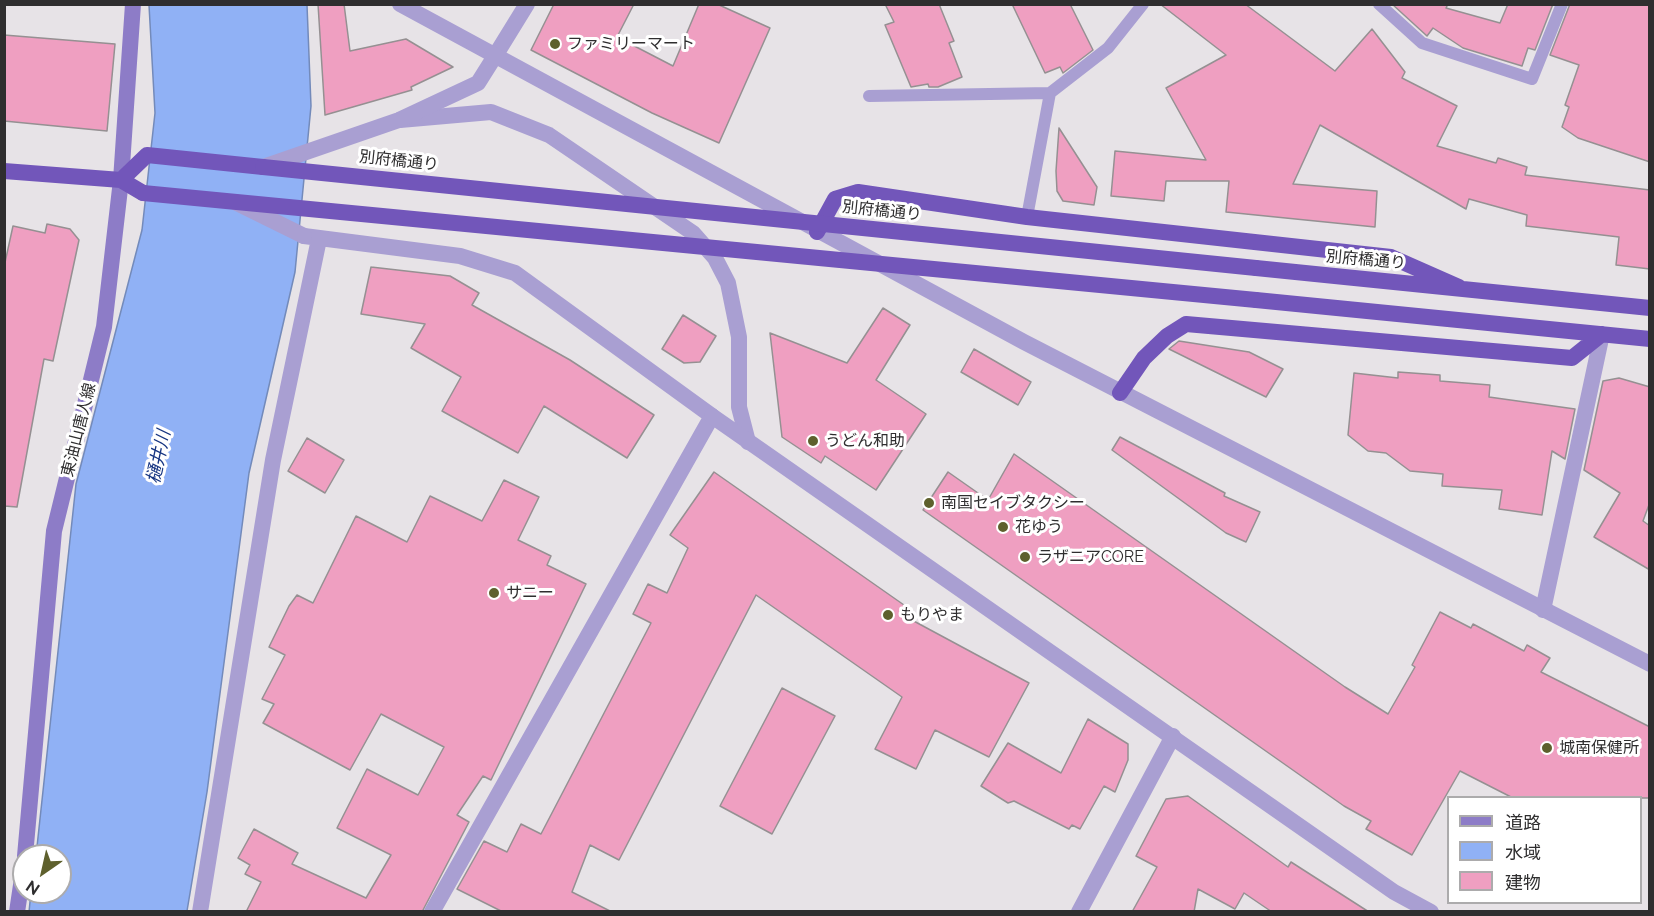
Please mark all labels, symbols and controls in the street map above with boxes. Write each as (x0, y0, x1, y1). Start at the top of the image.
place label: ファミリーマート (567, 34, 695, 54)
marker: ファミリーマート (548, 37, 562, 51)
street label: 別府橋通り (358, 147, 440, 175)
street label: 別府橋通り (841, 197, 923, 225)
street label: 別府橋通り (1325, 247, 1407, 273)
street label: 東油山唐人線 (58, 381, 100, 479)
water label: 樋井川 (143, 428, 175, 486)
place label: うどん和助 (825, 431, 905, 451)
marker: うどん和助 (806, 434, 820, 448)
place label: 南国セイブタクシー (941, 493, 1085, 513)
marker: 南国セイブタクシー (922, 496, 936, 510)
place label: 花ゆう (1015, 517, 1063, 537)
marker: 花ゆう (996, 520, 1010, 534)
place label: ラザニアCORE (1037, 547, 1144, 567)
marker: ラザニアCORE (1018, 550, 1032, 564)
place label: サニー (506, 583, 554, 603)
marker: サニー (487, 586, 501, 600)
place label: もりやま (900, 605, 964, 625)
marker: もりやま (881, 608, 895, 622)
place label: 城南保健所 (1559, 738, 1639, 758)
marker: 城南保健所 (1540, 741, 1554, 755)
legend (1447, 796, 1642, 904)
text: 道路 (1505, 812, 1541, 833)
text: 水域 (1505, 842, 1541, 863)
north arrow (12, 844, 72, 904)
text: 建物 (1505, 872, 1541, 893)
text: N (22, 876, 43, 899)

